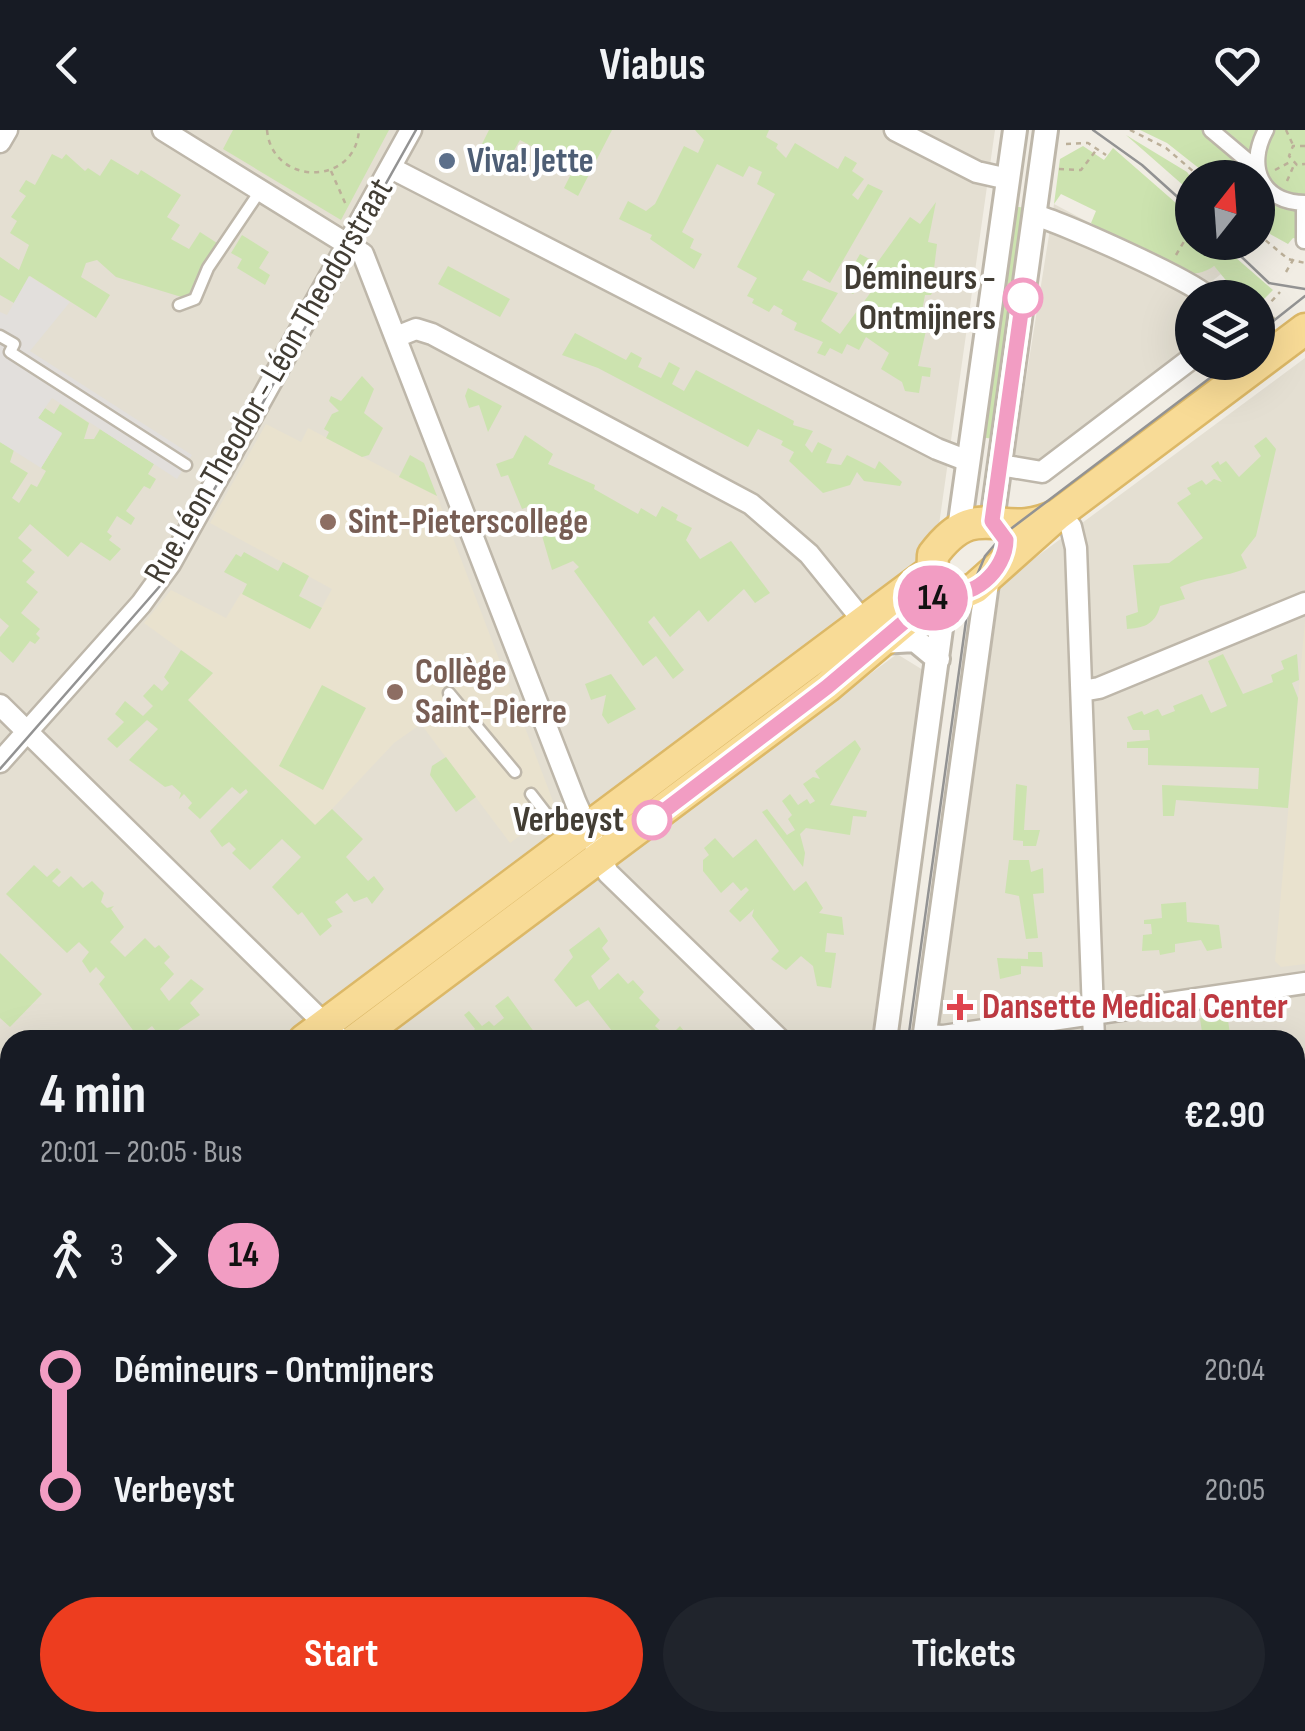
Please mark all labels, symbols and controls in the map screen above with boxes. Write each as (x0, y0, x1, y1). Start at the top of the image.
icon: back (40, 38, 95, 93)
text: Viabus (599, 38, 706, 93)
icon: heart (1210, 38, 1265, 93)
place label: Viva! Jette (467, 140, 594, 183)
marker: Viva! Jette (436, 150, 458, 172)
north arrow (1175, 160, 1275, 260)
map controls (1175, 160, 1275, 380)
street label: Rue Léon Theodor - Léon Theodorstraat (135, 171, 403, 591)
place label: Démineurs - Ontmijners (844, 257, 996, 340)
marker: Démineurs - Ontmijners (1004, 279, 1042, 317)
button: layers (1175, 280, 1275, 380)
place label: Sint-Pieterscollege (348, 501, 588, 544)
marker: Sint-Pieterscollege (317, 511, 339, 533)
line badge: 14 (888, 566, 978, 630)
text: 14 (918, 577, 948, 620)
place label: Collège Saint-Pierre (415, 651, 567, 734)
marker: Collège Saint-Pierre (384, 681, 406, 703)
place label: Verbeyst (513, 799, 624, 842)
marker: Verbeyst (633, 801, 671, 839)
place label: Dansette Medical Center (982, 986, 1288, 1029)
marker: Dansette Medical Center (947, 994, 973, 1020)
text: 4 min (40, 1062, 146, 1129)
text: €2.90 (1184, 1093, 1265, 1138)
text: 20:01 – 20:05 · Bus (40, 1133, 242, 1172)
icon: walk (40, 1228, 95, 1283)
icon: forward (138, 1228, 193, 1283)
text: 14 (228, 1234, 259, 1277)
text: 3 (110, 1236, 123, 1275)
text: Démineurs - Ontmijners (114, 1348, 434, 1393)
text: 20:04 (1204, 1351, 1265, 1390)
text: Verbeyst (114, 1468, 235, 1513)
text: 20:05 (1205, 1471, 1265, 1510)
button: Start (40, 1597, 643, 1712)
button: Tickets (663, 1597, 1265, 1712)

